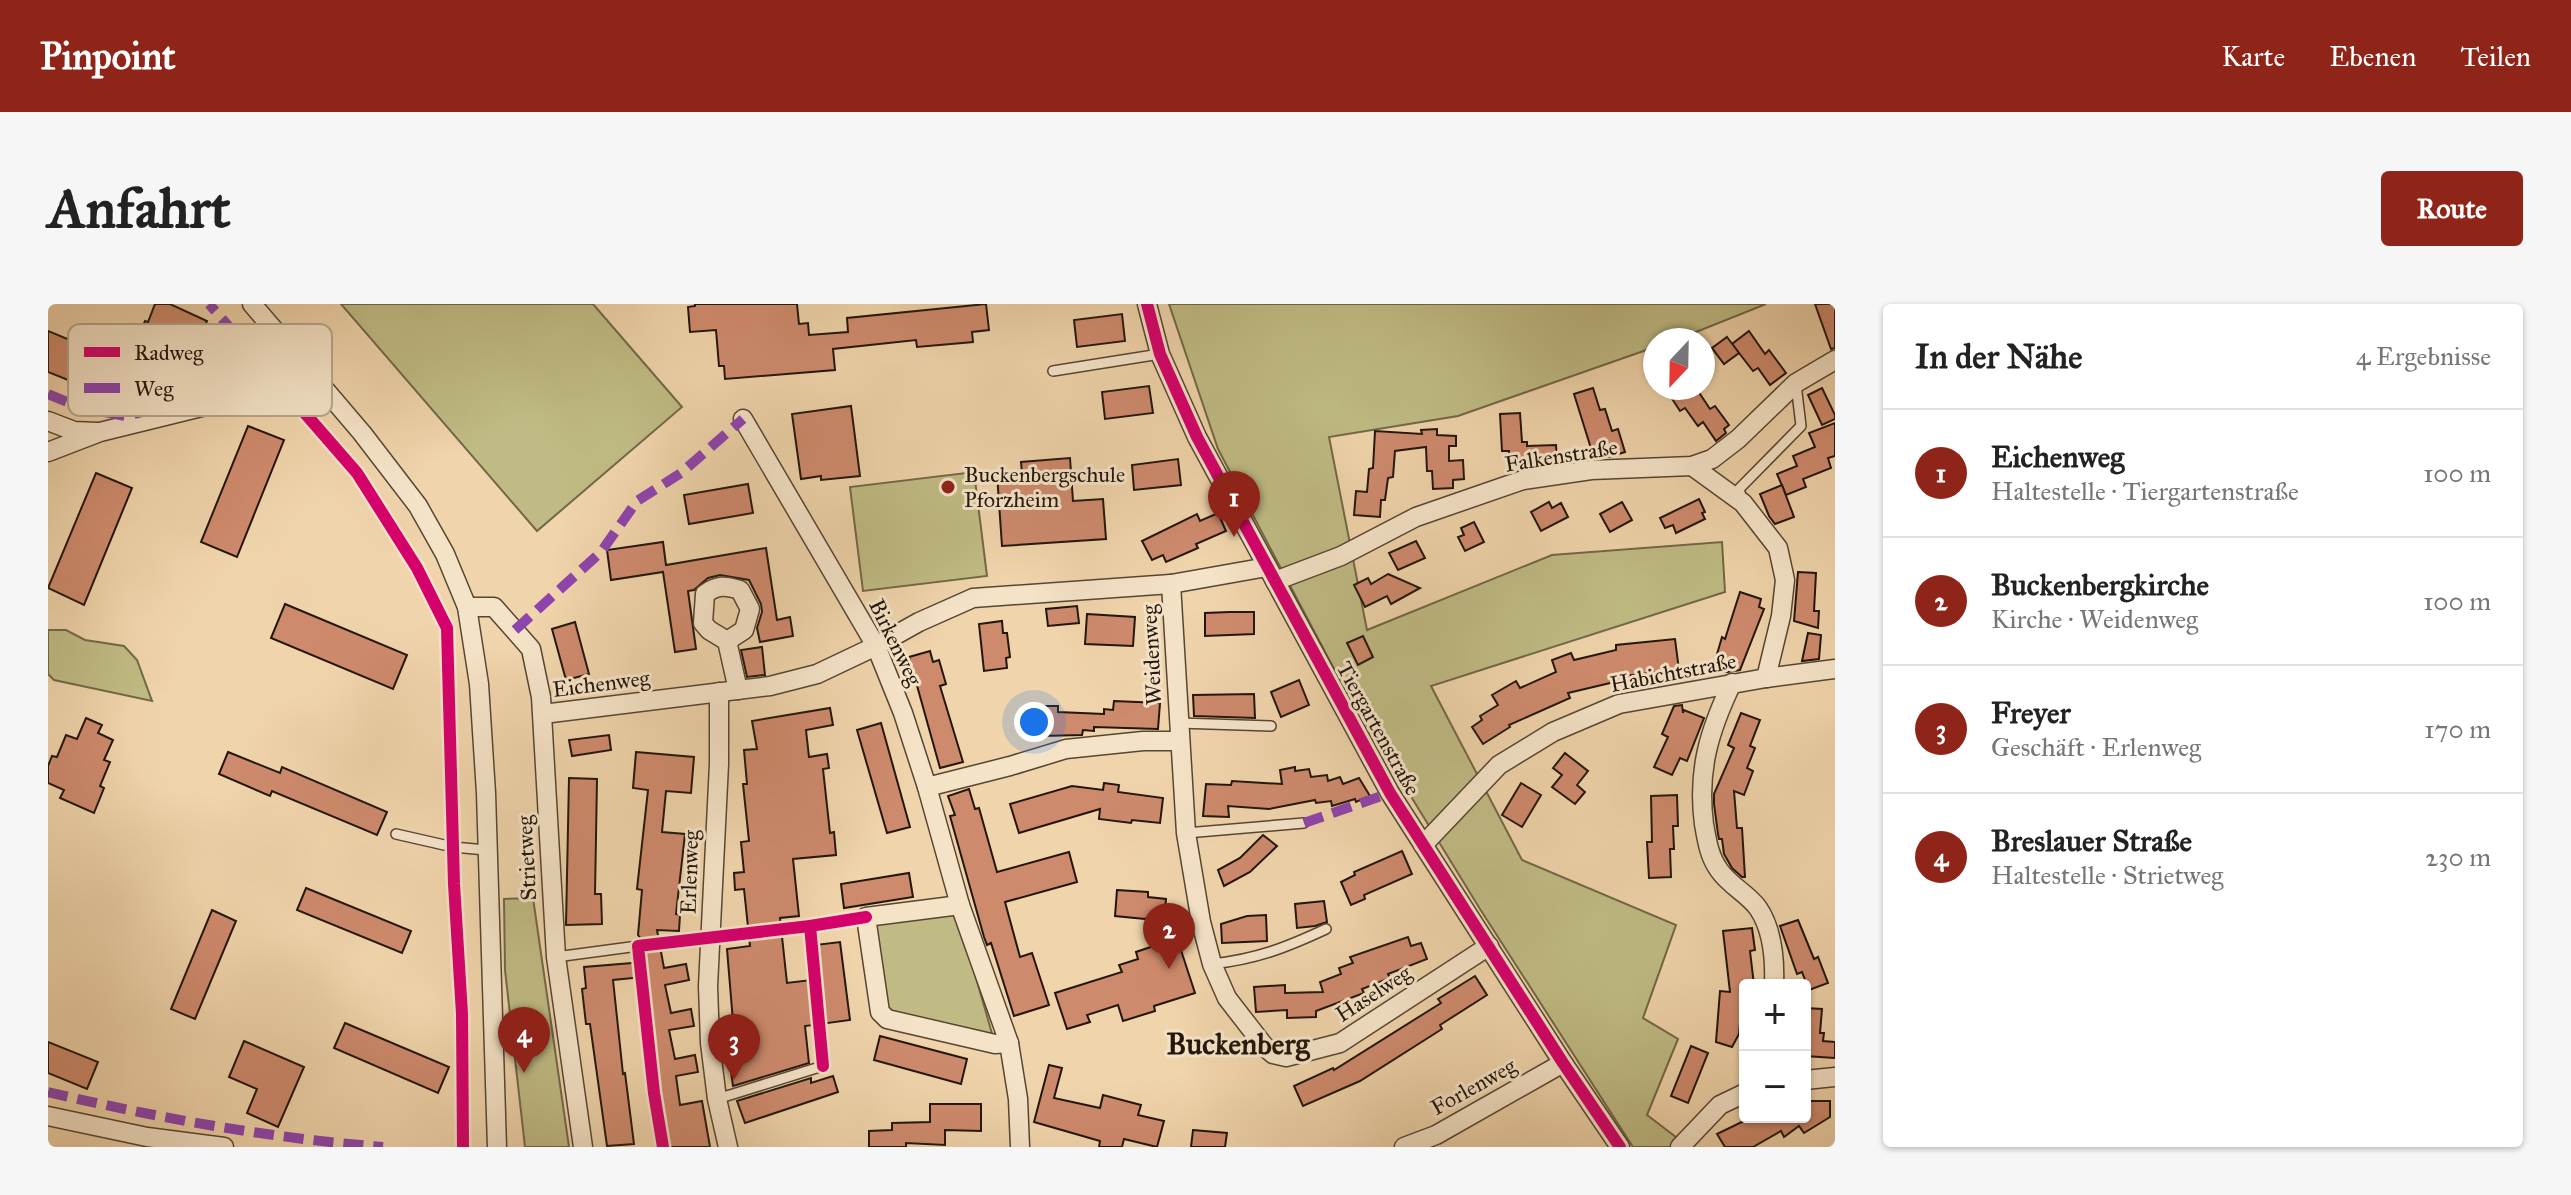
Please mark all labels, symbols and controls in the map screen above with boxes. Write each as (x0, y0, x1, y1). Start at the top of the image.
text: Pinpoint (40, 33, 176, 79)
text: Karte (2221, 39, 2285, 74)
text: Ebenen (2329, 39, 2416, 74)
text: Teilen (2460, 39, 2531, 74)
button: Route (2381, 171, 2523, 246)
text: Anfahrt (48, 174, 231, 242)
legend (68, 324, 332, 416)
north arrow (1643, 328, 1715, 400)
text: In der Nähe (1915, 336, 2082, 377)
text: Radweg (134, 339, 204, 366)
text: 4 Ergebnisse (2356, 340, 2491, 372)
text: Weg (134, 375, 174, 402)
street label: Falkenstraße (1503, 433, 1620, 478)
text: Eichenweg (1991, 439, 2124, 475)
text: 1 (1936, 457, 1946, 489)
text: 100 m (2423, 457, 2491, 489)
place label: Buckenbergschule Pforzheim (964, 461, 1125, 513)
pin: 1 (1208, 471, 1260, 537)
text: Haltestelle · Tiergartenstraße (1991, 475, 2299, 507)
marker: Buckenbergschule Pforzheim (939, 478, 957, 496)
text: Buckenbergkirche (1991, 567, 2209, 603)
text: 2 (1935, 585, 1947, 617)
text: 100 m (2423, 585, 2491, 617)
street label: Birkenweg (863, 594, 928, 691)
street label: Weidenweg (1135, 603, 1168, 706)
text: Kirche · Weidenweg (1991, 603, 2198, 635)
street label: Habichtstraße (1608, 647, 1739, 698)
street label: Tiergartenstraße (1331, 657, 1426, 800)
street label: Eichenweg (551, 664, 652, 703)
text: Freyer (1991, 695, 2071, 731)
your location (1014, 702, 1054, 742)
text: 3 (1936, 713, 1946, 745)
text: 170 m (2424, 713, 2491, 745)
text: Geschäft · Erlenweg (1991, 731, 2201, 763)
street label: Strietweg (511, 814, 542, 901)
text: Breslauer Straße (1991, 823, 2192, 859)
street label: Erlenweg (675, 829, 704, 915)
text: 4 (1934, 841, 1948, 873)
text: 230 m (2425, 841, 2491, 873)
text: Haltestelle · Strietweg (1991, 859, 2223, 891)
pin: 2 (1143, 903, 1195, 969)
street label: Haselweg (1330, 959, 1417, 1028)
map controls (1739, 979, 1811, 1123)
button: + (1739, 979, 1811, 1051)
pin: 4 (498, 1007, 550, 1073)
pin: 3 (708, 1014, 760, 1080)
district label: Buckenberg (1166, 1026, 1311, 1062)
button: − (1739, 1051, 1811, 1123)
street label: Forlenweg (1426, 1052, 1521, 1121)

